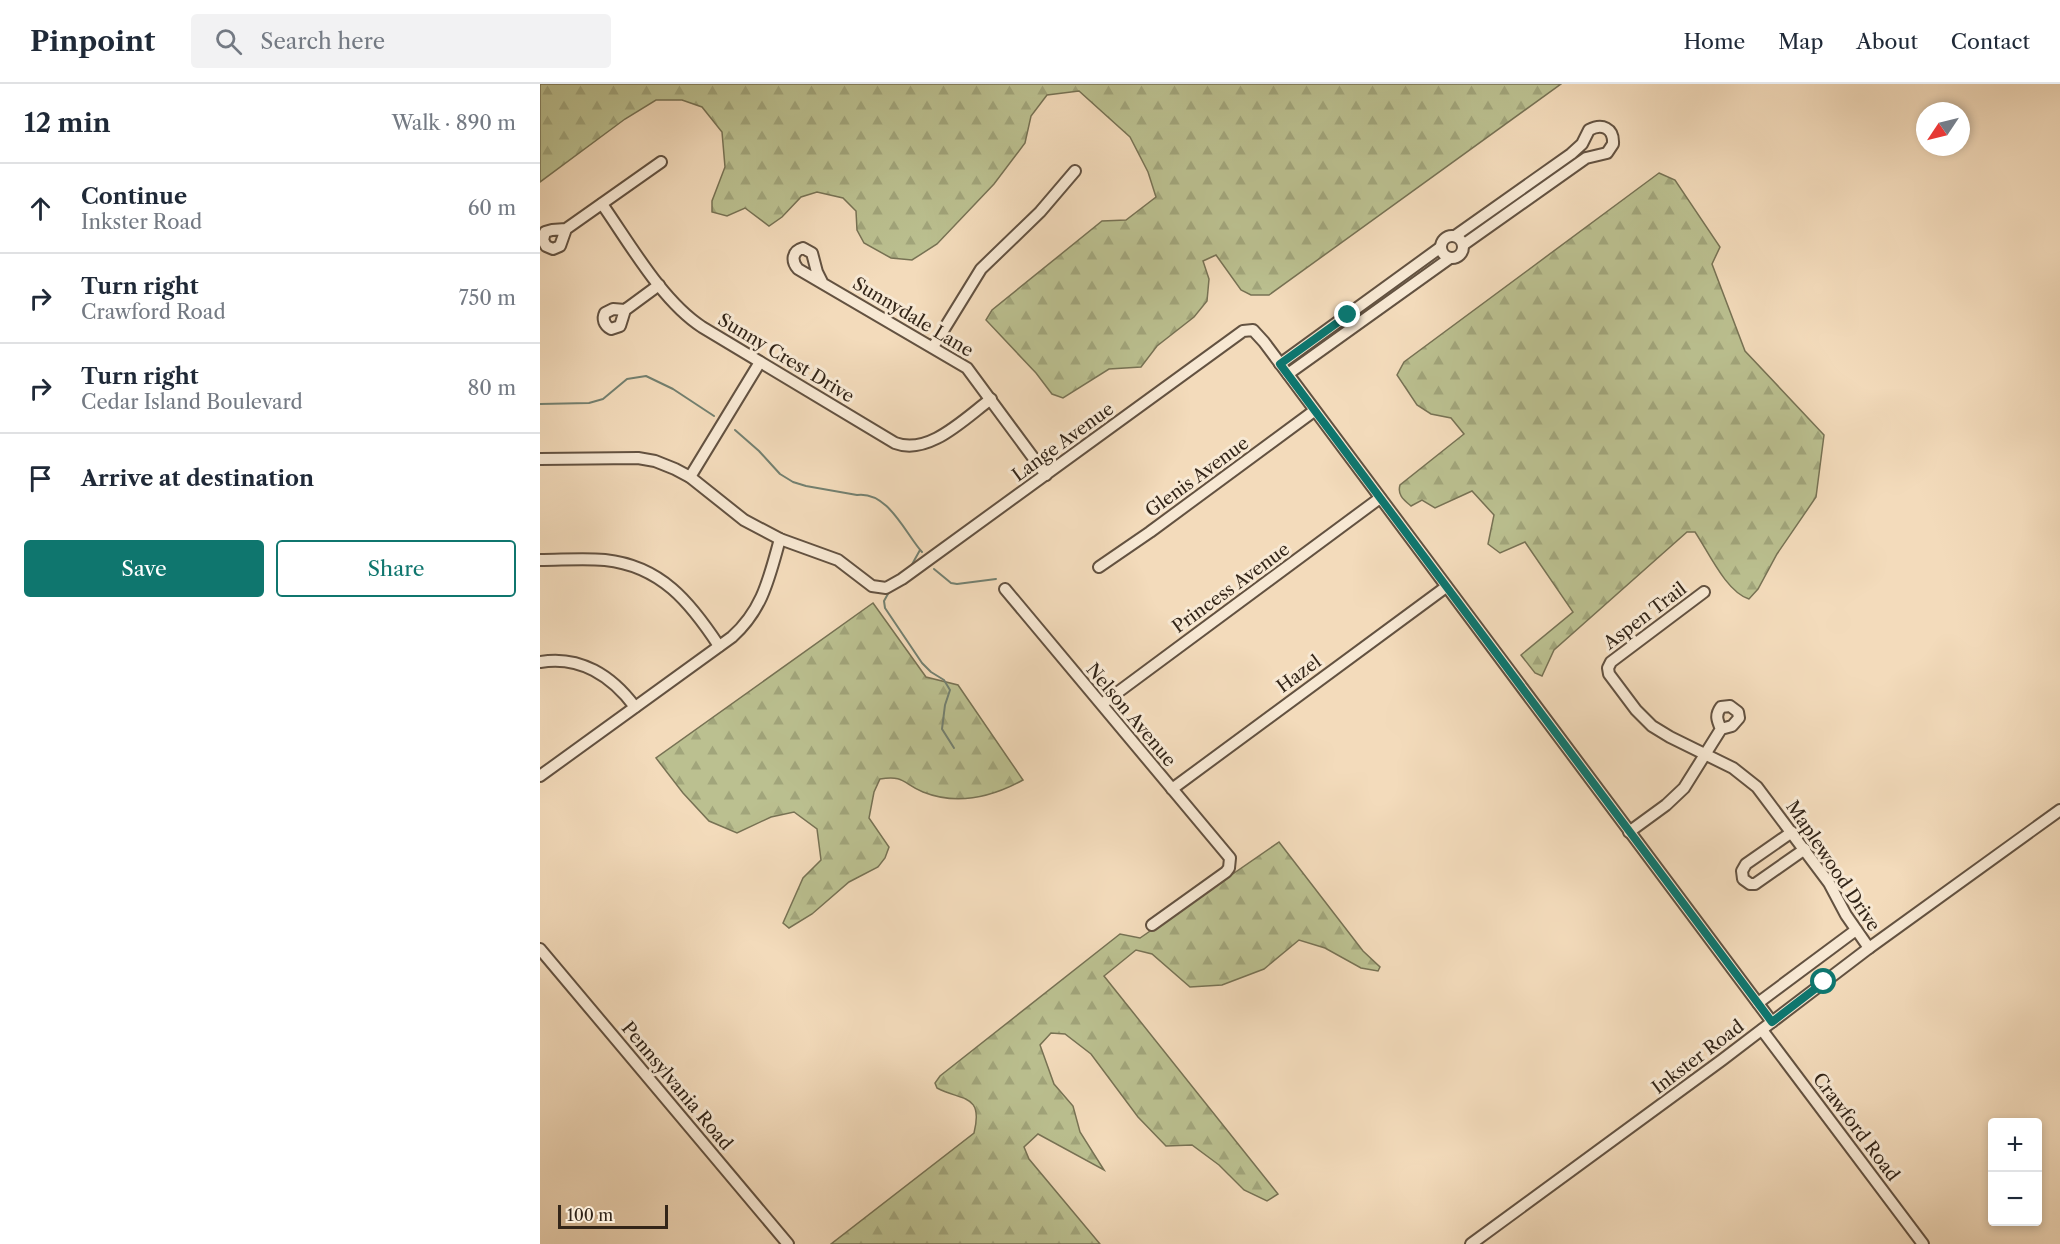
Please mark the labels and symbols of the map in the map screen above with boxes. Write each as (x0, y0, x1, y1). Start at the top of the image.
north arrow (1916, 102, 1970, 156)
street label: Sunnydale Lane (849, 272, 977, 362)
route end (1334, 301, 1360, 327)
street label: Sunny Crest Drive (714, 309, 858, 407)
street label: Lange Avenue (1008, 398, 1118, 486)
street label: Glenis Avenue (1141, 432, 1253, 522)
street label: Princess Avenue (1168, 538, 1294, 638)
street label: Aspen Trail (1598, 578, 1691, 655)
street label: Hazel (1273, 651, 1325, 697)
street label: Nelson Avenue (1081, 659, 1181, 771)
street label: Maplewood Drive (1781, 797, 1885, 935)
route start (1810, 968, 1836, 994)
street label: Inkster Road (1648, 1015, 1748, 1099)
street label: Pennsylvania Road (617, 1017, 737, 1155)
street label: Crawford Road (1808, 1068, 1904, 1186)
scale bar (558, 1202, 668, 1230)

